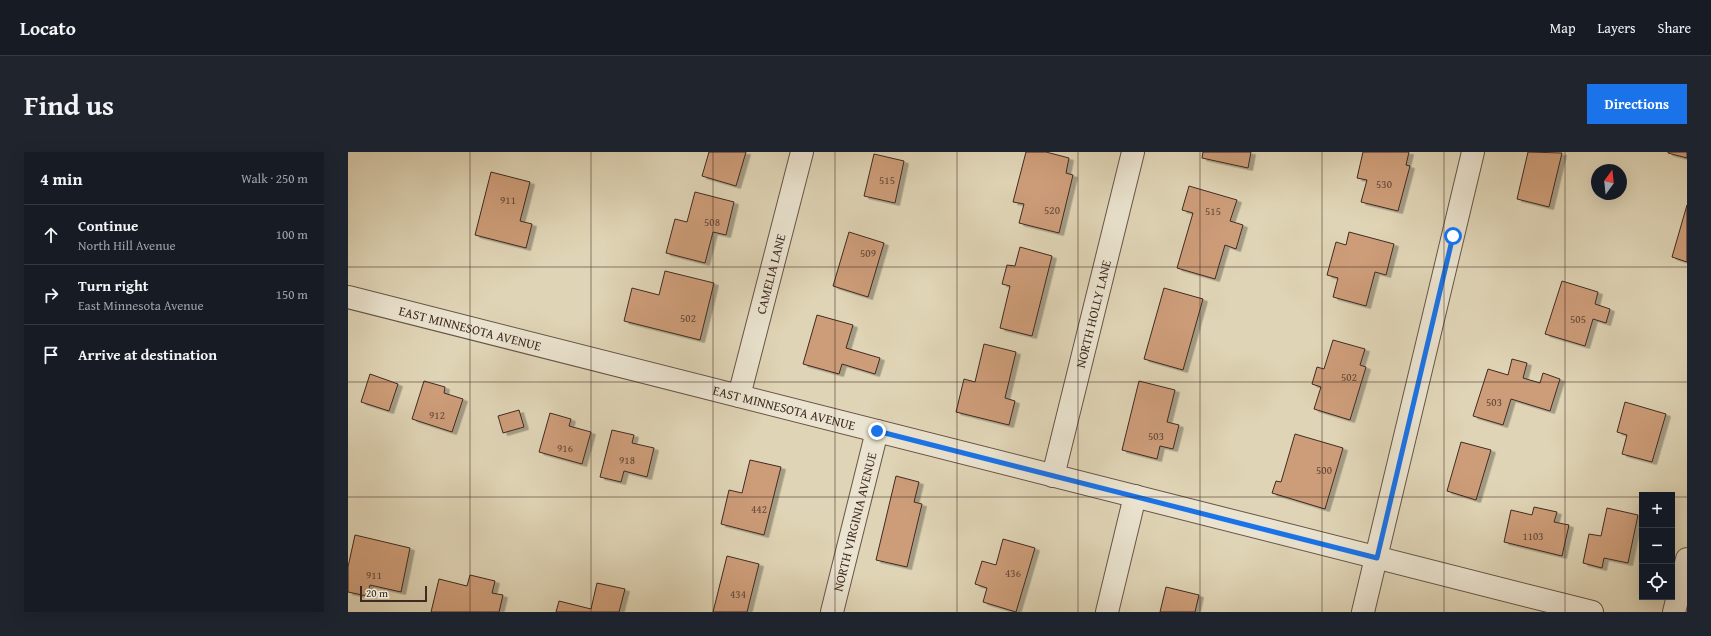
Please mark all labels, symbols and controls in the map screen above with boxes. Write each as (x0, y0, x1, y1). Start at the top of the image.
text: Locato (20, 14, 76, 42)
text: Map (1550, 18, 1576, 38)
text: Layers (1598, 18, 1636, 38)
text: Share (1658, 18, 1691, 38)
text: Find us (24, 84, 114, 125)
button: Directions (1587, 84, 1687, 124)
north arrow (1591, 164, 1627, 200)
text: 4 min (40, 166, 82, 191)
text: Walk · 250 m (241, 169, 308, 188)
house number: 515 (879, 172, 895, 188)
house number: 530 (1376, 176, 1392, 192)
house number: 911 (500, 192, 516, 208)
house number: 520 (1044, 202, 1060, 218)
house number: 515 (1205, 203, 1221, 219)
house number: 508 (704, 214, 720, 230)
text: Continue (78, 215, 139, 236)
icon: ahead (40, 224, 62, 246)
text: 100 m (276, 225, 308, 244)
route start (1444, 227, 1462, 245)
street label: CAMELIA LANE (751, 231, 790, 316)
text: North Hill Avenue (78, 236, 176, 255)
house number: 509 (860, 245, 876, 261)
street label: NORTH HOLLY LANE (1071, 257, 1116, 370)
text: Turn right (78, 275, 149, 296)
icon: right (40, 284, 62, 306)
text: 150 m (276, 285, 308, 304)
text: East Minnesota Avenue (78, 296, 204, 315)
street label: EAST MINNESOTA AVENUE (397, 301, 544, 355)
house number: 502 (680, 310, 696, 326)
house number: 505 (1570, 311, 1586, 327)
icon: arrive (40, 344, 62, 366)
text: Arrive at destination (78, 344, 217, 365)
house number: 502 (1341, 369, 1357, 385)
street label: EAST MINNESOTA AVENUE (711, 380, 858, 435)
house number: 503 (1486, 394, 1502, 410)
house number: 912 (429, 407, 445, 423)
route end (868, 422, 886, 440)
house number: 503 (1148, 428, 1164, 444)
house number: 916 (557, 440, 573, 456)
street label: NORTH VIRGINIA AVENUE (828, 450, 881, 593)
house number: 918 (619, 452, 635, 468)
house number: 500 (1316, 462, 1332, 478)
map controls (1639, 492, 1675, 600)
button: + (1639, 492, 1675, 528)
house number: 442 (751, 501, 767, 517)
house number: 1103 (1522, 528, 1544, 544)
button: − (1639, 528, 1675, 564)
button: locate (1639, 564, 1675, 600)
house number: 436 (1005, 565, 1021, 581)
house number: 911 (366, 567, 382, 583)
scale bar (360, 584, 427, 603)
text: 20 m (366, 585, 388, 601)
house number: 434 (730, 586, 746, 602)

